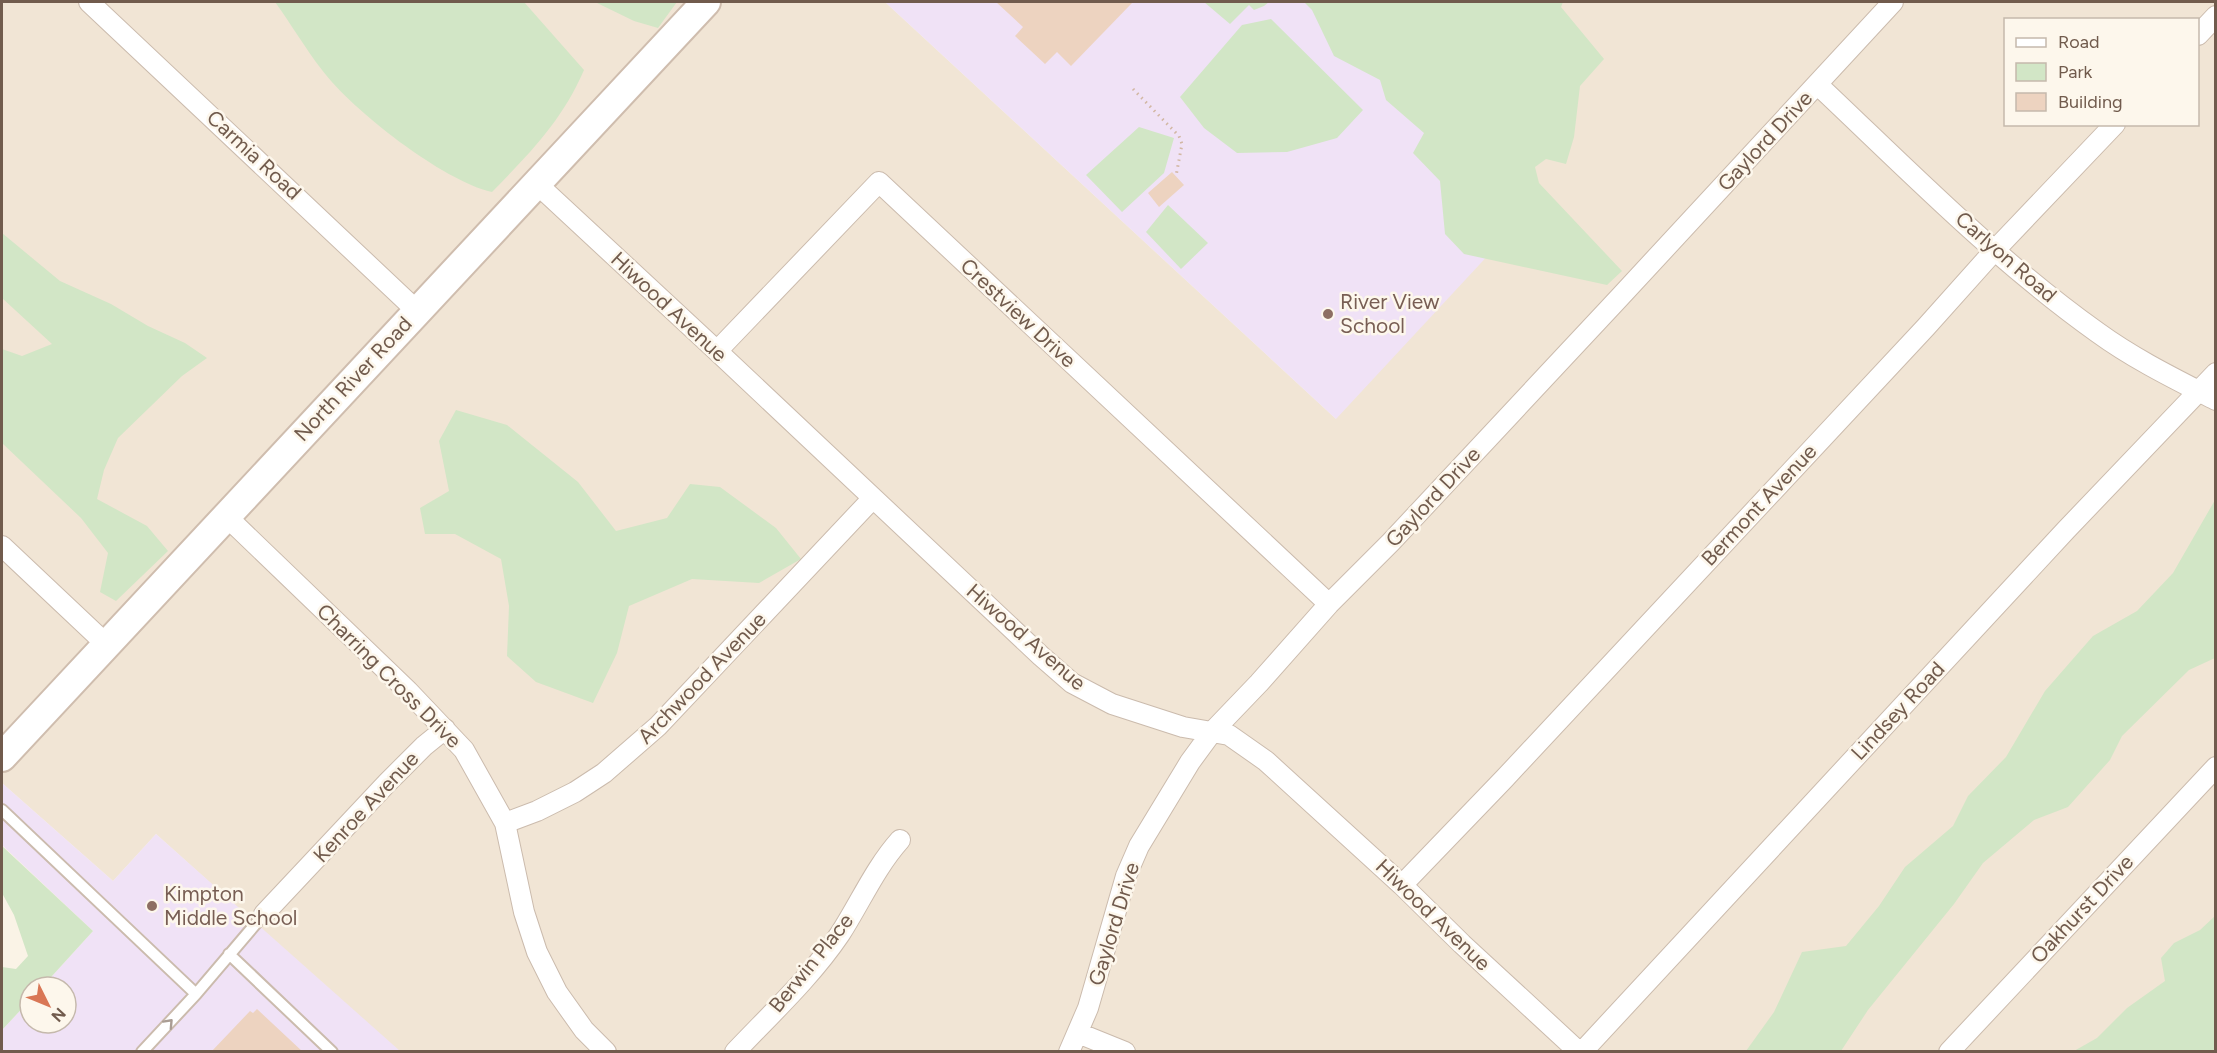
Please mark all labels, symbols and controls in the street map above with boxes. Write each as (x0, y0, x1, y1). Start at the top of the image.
legend (2004, 18, 2199, 126)
text: Road (2058, 31, 2099, 53)
text: Park (2058, 61, 2093, 83)
street label: Gaylord Drive (1712, 86, 1817, 196)
text: Building (2058, 91, 2123, 113)
street label: Carmia Road (202, 105, 307, 205)
street label: Carlyon Road (1951, 206, 2062, 307)
street label: Hiwood Avenue (606, 246, 733, 367)
street label: Crestview Drive (955, 253, 1081, 372)
place label: River View School (1340, 289, 1440, 338)
marker: River View School (1321, 307, 1335, 321)
street label: North River Road (289, 311, 417, 446)
street label: Bermont Avenue (1696, 439, 1821, 571)
street label: Gaylord Drive (1380, 442, 1485, 552)
street label: Hiwood Avenue (962, 578, 1091, 695)
street label: Charring Cross Drive (312, 598, 467, 753)
street label: Archwood Avenue (632, 607, 771, 749)
street label: Lindsey Road (1846, 656, 1950, 765)
street label: Kenroe Avenue (308, 746, 423, 867)
street label: Oakhurst Drive (2025, 849, 2138, 968)
street label: Hiwood Avenue (1371, 854, 1496, 976)
street label: Gaylord Drive (1083, 859, 1144, 988)
place label: Kimpton Middle School (164, 881, 297, 930)
marker: Kimpton Middle School (145, 899, 159, 913)
street label: Berwin Place (763, 908, 858, 1017)
north arrow (18, 975, 78, 1035)
text: N (47, 1004, 70, 1026)
one-way arrow (162, 1019, 173, 1029)

